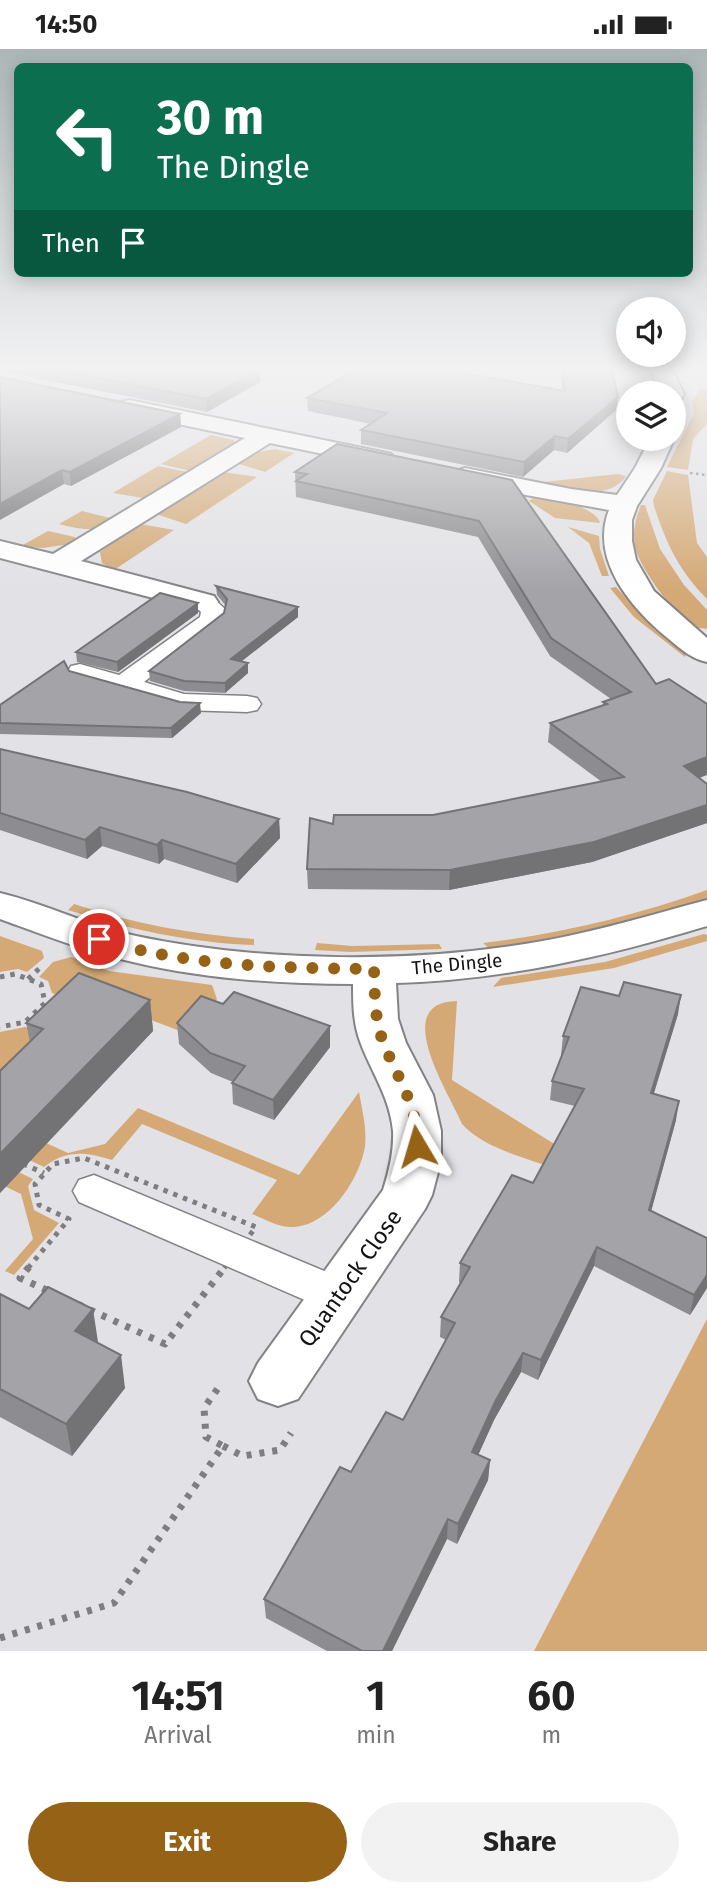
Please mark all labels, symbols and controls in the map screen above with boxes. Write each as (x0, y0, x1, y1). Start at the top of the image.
text: 14:50 (35, 9, 97, 40)
text: 30 m (157, 88, 264, 147)
icon: left (42, 91, 133, 182)
text: The Dingle (157, 148, 310, 186)
icon: arrive (114, 224, 152, 262)
text: Then (42, 228, 100, 259)
map controls (616, 297, 686, 451)
button: sound (616, 297, 686, 367)
button: layers (616, 381, 686, 451)
pin (69, 909, 129, 969)
icon: arrive (80, 920, 118, 958)
street label: The Dingle (411, 949, 503, 979)
position arrow (380, 1109, 454, 1183)
street label: Quantock Close (292, 1204, 408, 1352)
text: 14:51 (131, 1671, 225, 1721)
text: 1 (366, 1671, 386, 1721)
text: 60 (527, 1671, 576, 1721)
text: Arrival (144, 1721, 212, 1749)
text: min (356, 1721, 396, 1749)
text: m (542, 1721, 561, 1749)
button: Exit (28, 1802, 347, 1882)
button: Share (361, 1802, 679, 1882)

